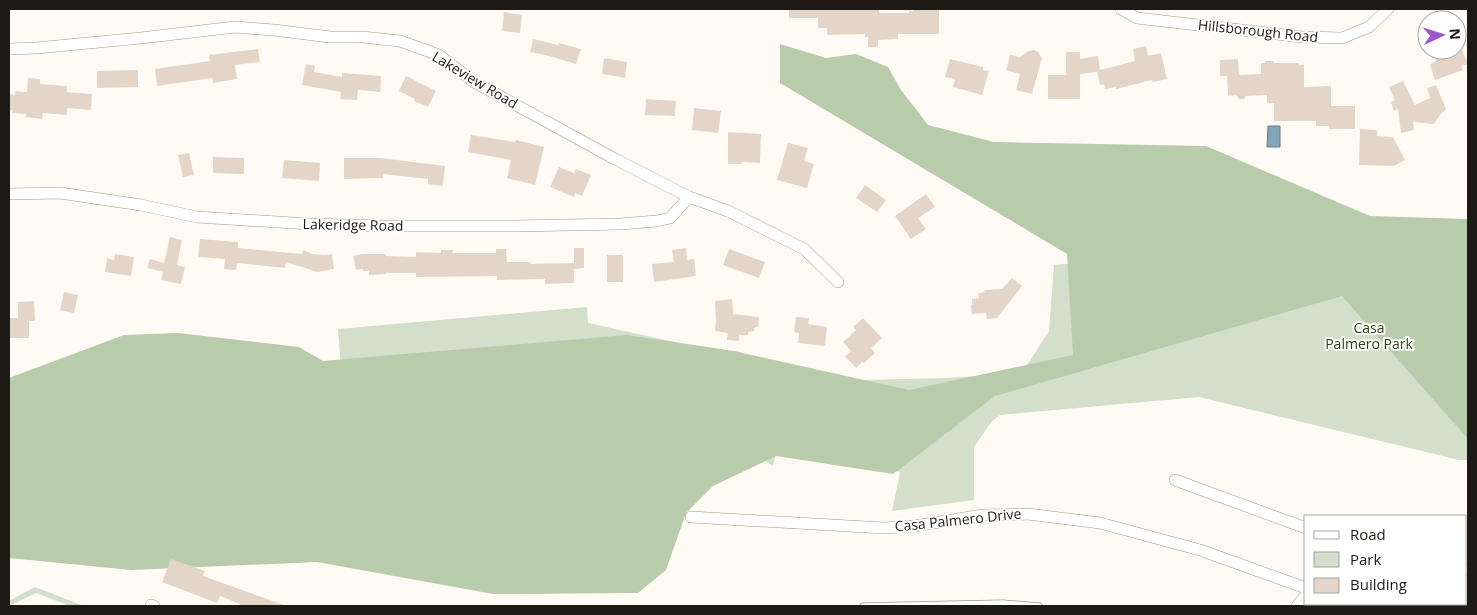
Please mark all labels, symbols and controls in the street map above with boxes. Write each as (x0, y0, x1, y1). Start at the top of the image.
north arrow (1417, 10, 1467, 60)
street label: Hillsborough Road (1197, 15, 1319, 46)
text: N (1446, 28, 1465, 40)
street label: Lakeview Road (429, 47, 522, 113)
street label: Lakeridge Road (303, 214, 403, 235)
park label: Casa Palmero Park (1325, 318, 1413, 353)
street label: Casa Palmero Drive (894, 503, 1022, 536)
legend (1304, 515, 1467, 605)
text: Road (1350, 524, 1386, 544)
text: Park (1350, 549, 1381, 569)
text: Building (1350, 574, 1407, 594)

